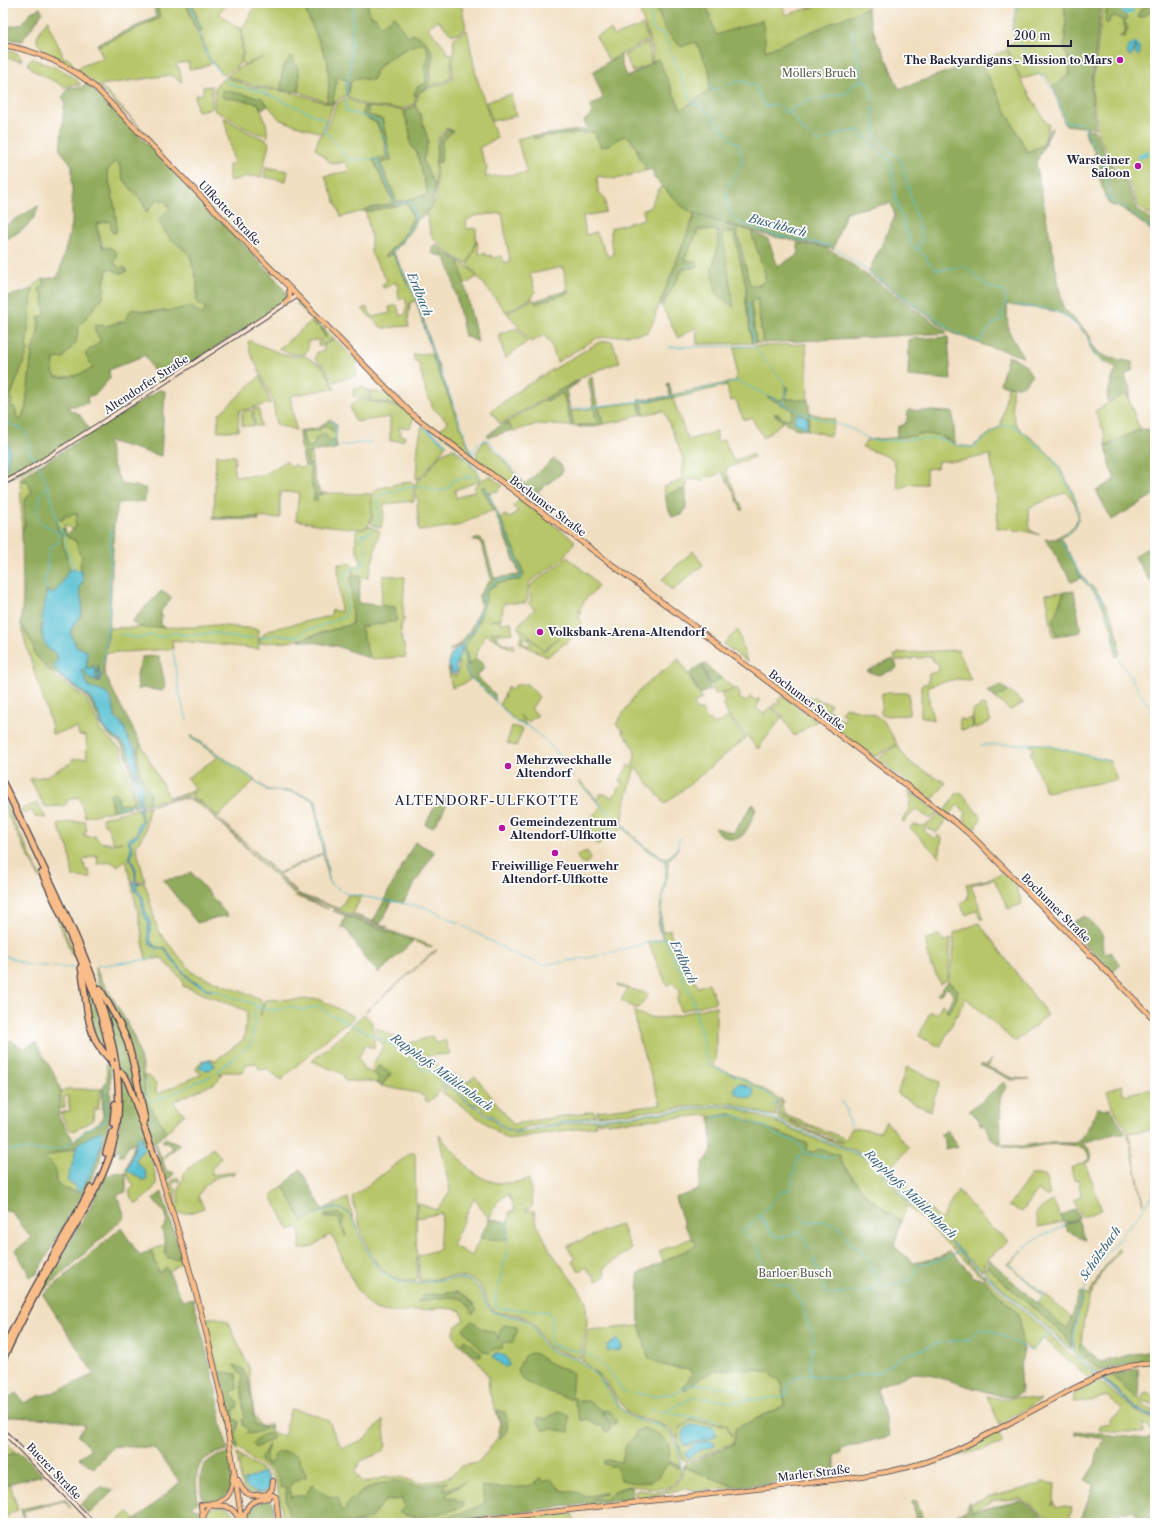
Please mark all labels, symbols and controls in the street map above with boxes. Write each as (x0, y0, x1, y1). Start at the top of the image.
scale bar (1008, 22, 1071, 48)
text: 200 m (1014, 28, 1051, 43)
place label: The Backyardigans - Mission to Mars (904, 53, 1112, 67)
marker: The Backyardigans - Mission to Mars (1115, 55, 1125, 65)
park label: Möllers Bruch (782, 66, 856, 80)
place label: Warsteiner Saloon (1066, 153, 1131, 180)
marker: Warsteiner Saloon (1133, 161, 1143, 171)
street label: Ulfkotter Straße (196, 178, 264, 248)
water label: Buschbach (747, 210, 809, 240)
water label: Erdbach (404, 269, 436, 319)
street label: Altendorfer Straße (100, 351, 191, 417)
street label: Bochumer Straße (507, 473, 589, 539)
place label: Volksbank-Arena-Altendorf (547, 625, 707, 639)
marker: Volksbank-Arena-Altendorf (535, 627, 545, 637)
street label: Bochumer Straße (766, 667, 848, 733)
place label: Mehrzweckhalle Altendorf (515, 753, 612, 780)
marker: Mehrzweckhalle Altendorf (503, 761, 513, 771)
district label: ALTENDORF-ULFKOTTE (394, 792, 579, 808)
place label: Gemeindezentrum Altendorf-Ulfkotte (509, 815, 617, 842)
marker: Gemeindezentrum Altendorf-Ulfkotte (497, 823, 507, 833)
marker: Freiwillige Feuerwehr Altendorf-Ulfkotte (550, 848, 560, 858)
place label: Freiwillige Feuerwehr Altendorf-Ulfkotte (491, 859, 619, 886)
street label: Bochumer Straße (1018, 870, 1094, 946)
water label: Erdbach (667, 937, 701, 986)
water label: Rapphofs Mühlenbach (387, 1029, 496, 1114)
water label: Rapphofs Mühlenbach (861, 1146, 960, 1242)
water label: Schölzbach (1076, 1223, 1124, 1283)
park label: Barloer Busch (758, 1266, 832, 1280)
street label: Buerer Straße (24, 1440, 84, 1502)
street label: Marler Straße (777, 1462, 851, 1484)

